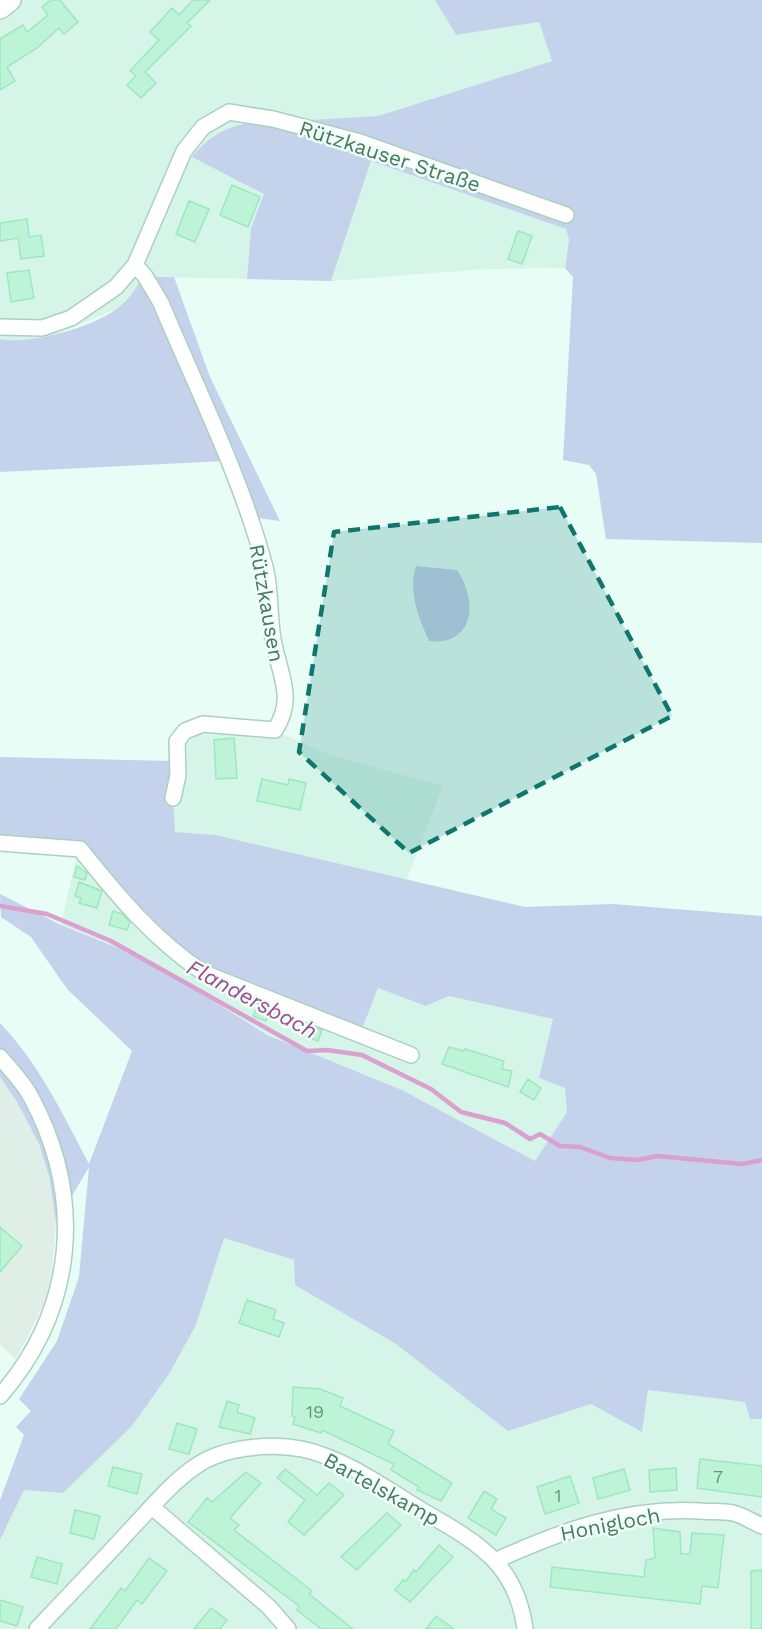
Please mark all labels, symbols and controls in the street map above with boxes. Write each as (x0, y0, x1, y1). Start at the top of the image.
street label: Rützkauser Straße (296, 115, 484, 197)
street label: Rützkausen (244, 542, 290, 664)
water label: Flandersbach (183, 954, 321, 1044)
house number: 19 (306, 1401, 324, 1422)
street label: Bartelskamp (320, 1447, 444, 1531)
house number: 7 (713, 1466, 723, 1487)
house number: 1 (554, 1485, 562, 1506)
street label: Honigloch (558, 1502, 662, 1546)

